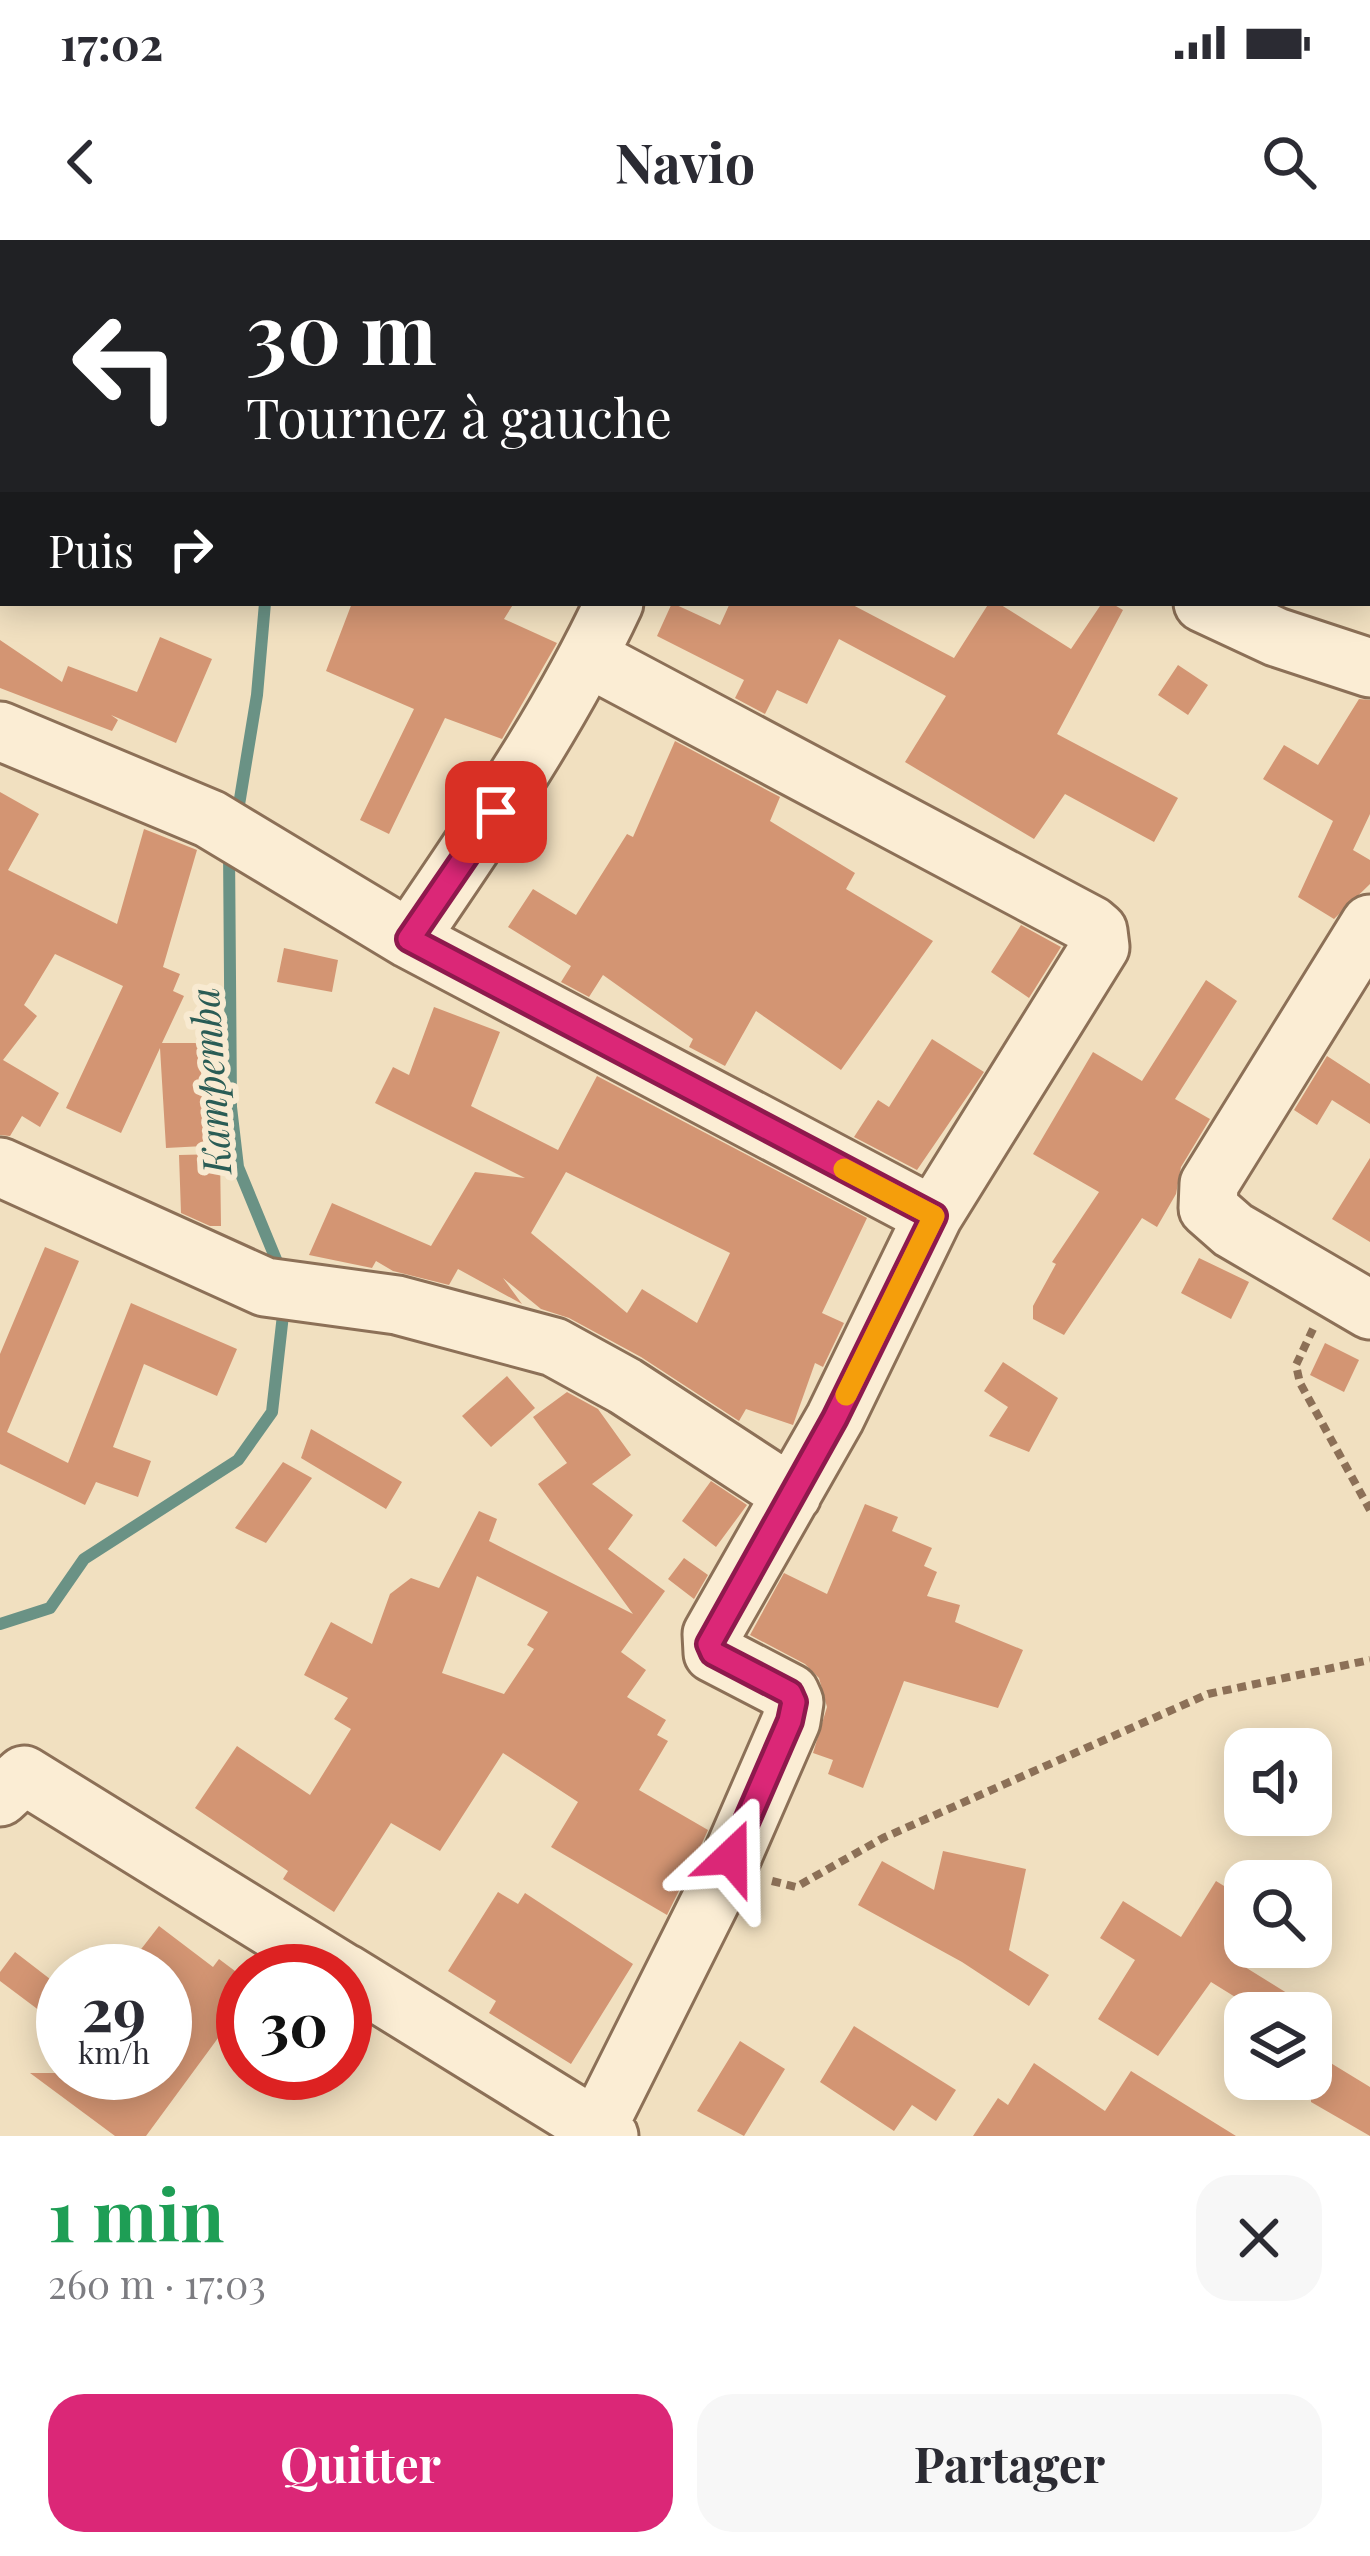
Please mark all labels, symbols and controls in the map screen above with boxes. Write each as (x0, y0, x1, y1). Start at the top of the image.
text: 17:02 (60, 12, 163, 72)
text: Navio (615, 126, 755, 198)
icon: back (48, 129, 114, 195)
icon: search (1256, 129, 1322, 195)
text: 30 m (246, 274, 437, 386)
icon: left (48, 288, 204, 444)
text: Tournez à gauche (246, 381, 672, 453)
icon: right (158, 516, 224, 582)
text: Puis (48, 519, 134, 579)
pin (445, 761, 547, 863)
icon: arrive (463, 779, 529, 845)
water label: Kampemba (177, 986, 242, 1178)
map controls (1224, 1728, 1332, 2100)
button: sound (1224, 1728, 1332, 1836)
position arrow (668, 1794, 794, 1920)
button: search (1224, 1860, 1332, 1968)
speed limit sign: 30 (216, 1944, 372, 2100)
text: 29 (82, 1967, 146, 2047)
button: layers (1224, 1992, 1332, 2100)
text: km/h (78, 2032, 150, 2072)
text: 1 min (48, 2164, 224, 2260)
button: close (1196, 2175, 1322, 2301)
text: 260 m · 17:03 (48, 2257, 266, 2309)
button: Quitter (48, 2394, 673, 2532)
button: Partager (697, 2394, 1322, 2532)

